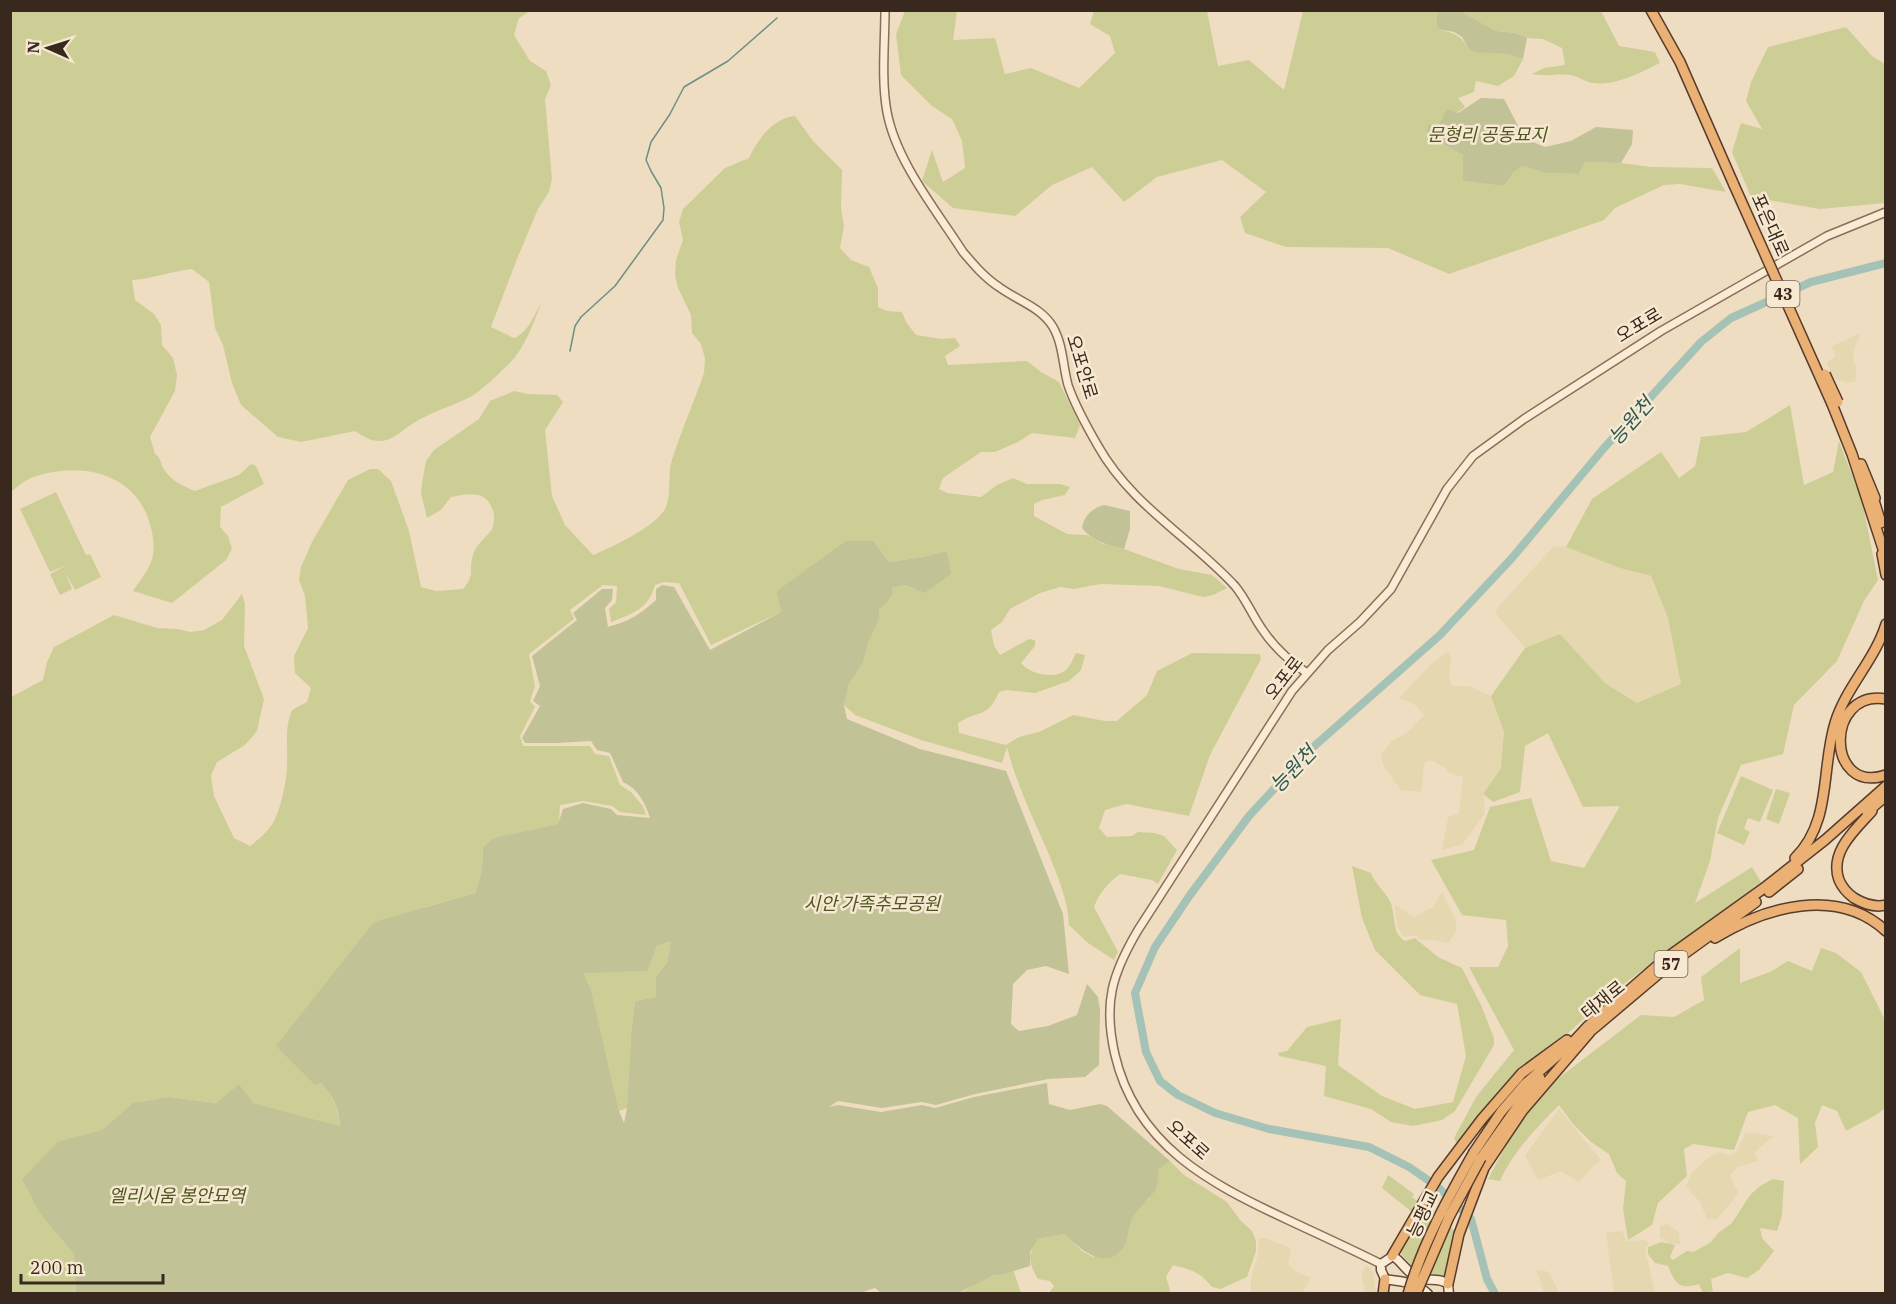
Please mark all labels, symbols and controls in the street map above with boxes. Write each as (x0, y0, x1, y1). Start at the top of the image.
north arrow (18, 18, 78, 78)
text: N (23, 40, 43, 54)
park label: 문형리 공동묘지 (1427, 123, 1548, 146)
street label: 포은대로 (1746, 190, 1794, 260)
road number: 43 (1766, 281, 1800, 307)
street label: 오포로 (1612, 302, 1666, 347)
street label: 오포안로 (1062, 332, 1103, 402)
water label: 능원천 (1602, 389, 1661, 450)
street label: 오포로 (1259, 651, 1308, 704)
water label: 능원천 (1264, 738, 1323, 798)
park label: 시안 가족추모공원 (804, 892, 942, 915)
road number: 57 (1654, 951, 1688, 977)
street label: 태재로 (1576, 975, 1629, 1024)
street label: 오포로 (1162, 1114, 1214, 1165)
park label: 엘리시움 봉안묘역 (109, 1184, 248, 1207)
street label: 능평교 (1402, 1186, 1443, 1241)
scale bar (21, 1247, 164, 1285)
text: 200 m (30, 1256, 84, 1279)

